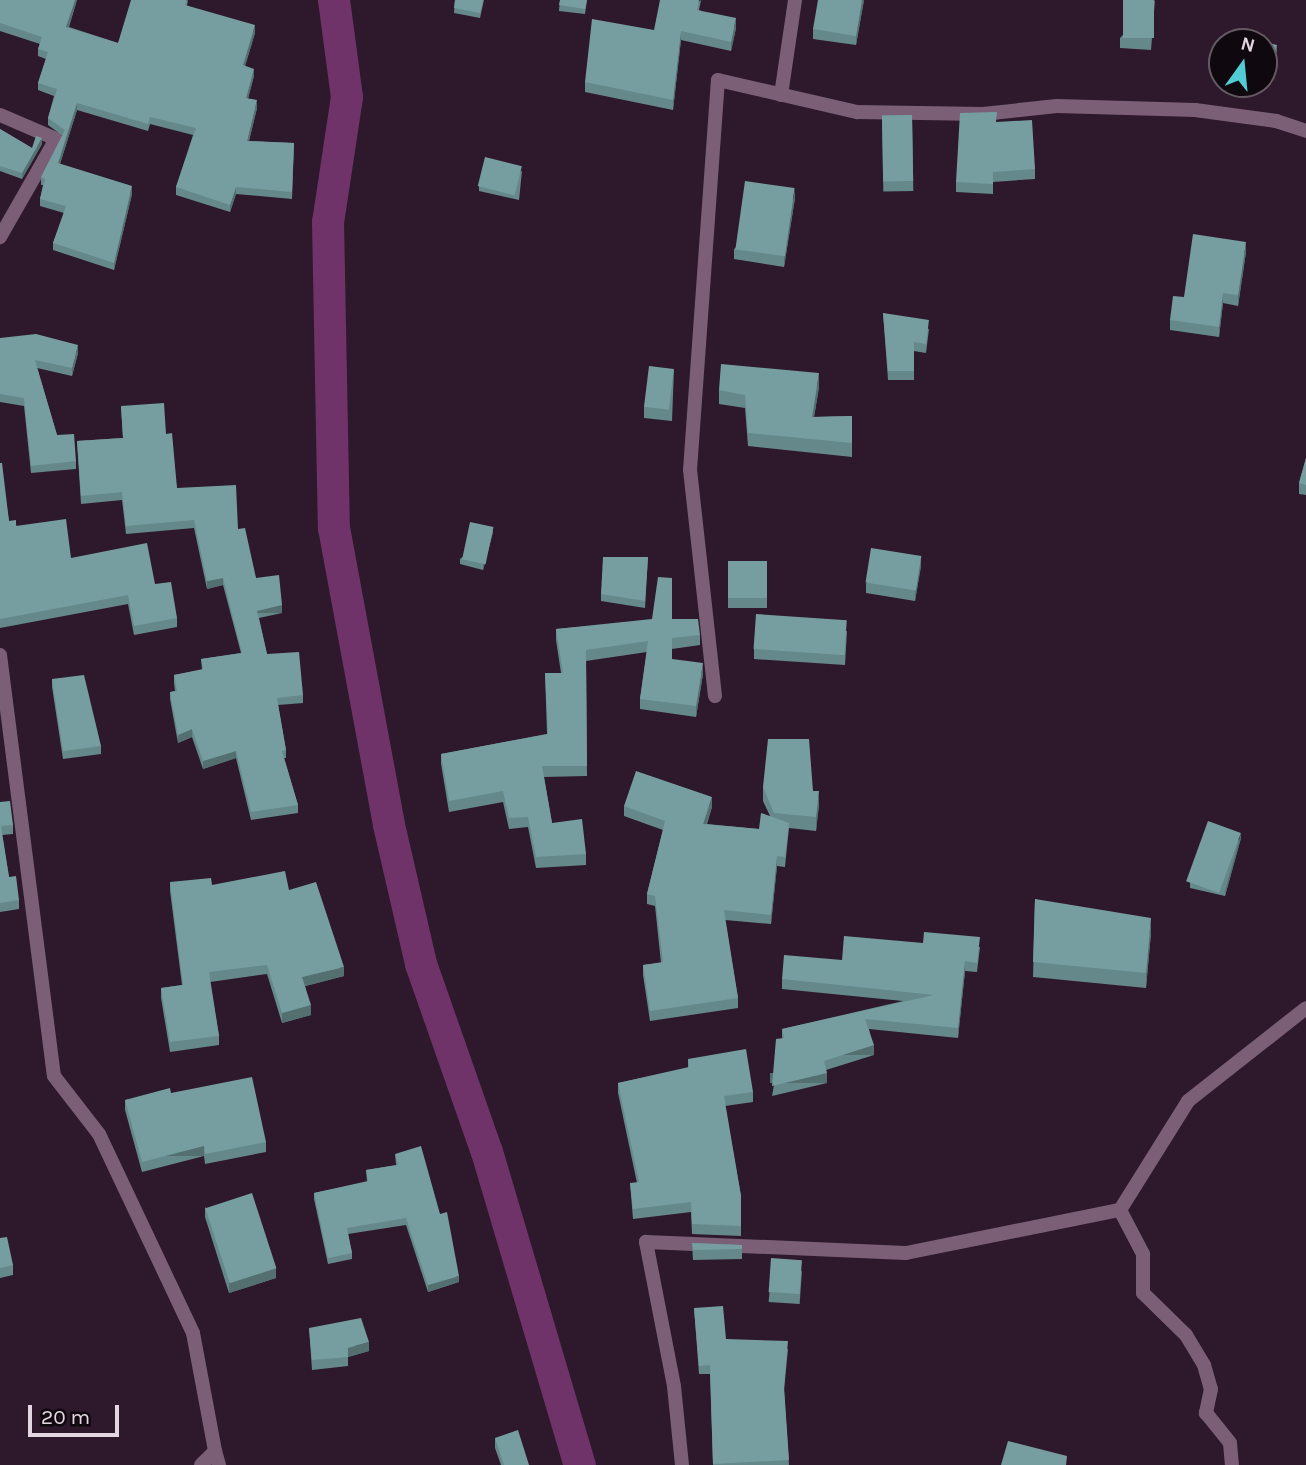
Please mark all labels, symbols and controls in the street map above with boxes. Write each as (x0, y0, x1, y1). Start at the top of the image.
north arrow (1208, 28, 1278, 98)
text: N (1238, 32, 1257, 57)
scale bar (32, 1392, 122, 1436)
text: 20 m (41, 1405, 90, 1429)

